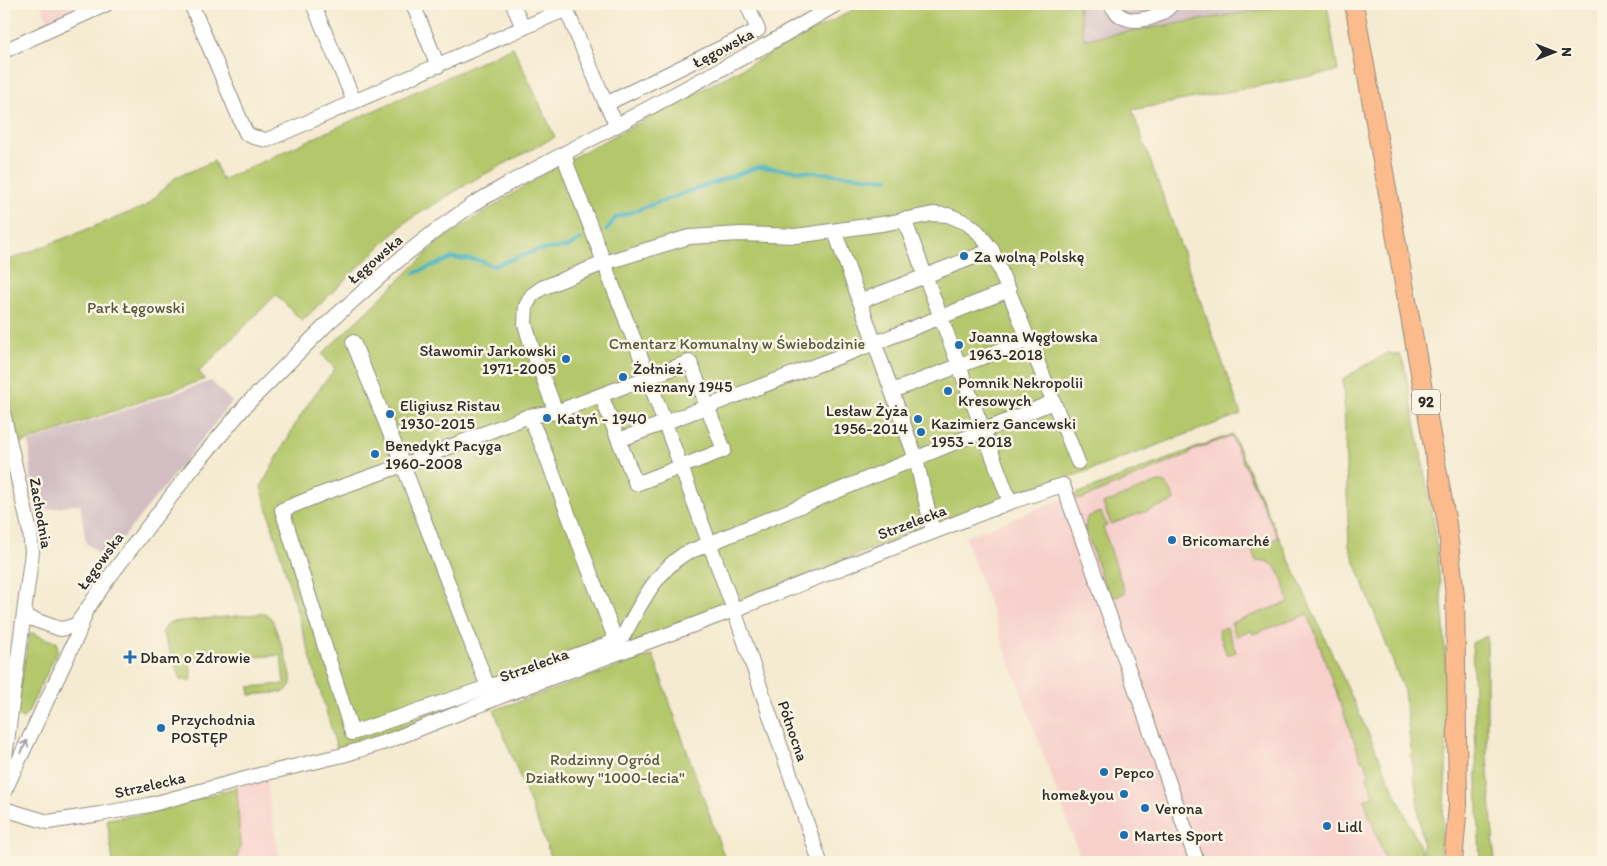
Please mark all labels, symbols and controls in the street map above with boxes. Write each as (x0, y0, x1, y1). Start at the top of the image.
street label: Łęgowska (689, 24, 757, 72)
north arrow (1530, 28, 1580, 78)
text: N (1558, 47, 1575, 57)
street label: Łęgowska (344, 230, 406, 288)
place label: Za wolną Polskę (974, 247, 1084, 266)
marker: Za wolną Polskę (958, 250, 970, 262)
park label: Park Łęgowski (87, 298, 185, 317)
place label: Joanna Węgłowska 1963-2018 (969, 327, 1098, 364)
park label: Cmentarz Komunalny w Świebodzinie (609, 334, 866, 353)
marker: Joanna Węgłowska 1963-2018 (953, 339, 965, 351)
place label: Sławomir Jarkowski 1971-2005 (419, 341, 556, 378)
marker: Sławomir Jarkowski 1971-2005 (560, 353, 572, 365)
place label: Żołnież nieznany 1945 (633, 359, 732, 396)
marker: Żołnież nieznany 1945 (617, 371, 629, 383)
place label: Pomnik Nekropolii Kresowych (958, 373, 1083, 410)
marker: Pomnik Nekropolii Kresowych (942, 385, 954, 397)
road number: 92 (1412, 390, 1440, 414)
place label: Eligiusz Ristau 1930-2015 (400, 396, 501, 433)
place label: Lesław Żyża 1956-2014 (826, 401, 909, 438)
marker: Eligiusz Ristau 1930-2015 (384, 408, 396, 420)
place label: Katyń - 1940 (557, 409, 647, 428)
marker: Katyń - 1940 (541, 412, 553, 424)
marker: Lesław Żyża 1956-2014 (912, 413, 924, 425)
place label: Kazimierz Gancewski 1953 - 2018 (931, 414, 1076, 451)
marker: Kazimierz Gancewski 1953 - 2018 (915, 426, 927, 438)
place label: Benedykt Pacyga 1960-2008 (385, 436, 502, 473)
marker: Benedykt Pacyga 1960-2008 (369, 448, 381, 460)
street label: Zachodnia (25, 476, 57, 550)
street label: Strzelecka (875, 500, 950, 544)
street label: Łęgowska (73, 528, 127, 594)
place label: Bricomarché (1182, 531, 1270, 550)
marker: Bricomarché (1166, 534, 1178, 546)
street label: Strzelecka (497, 644, 572, 686)
place label: Dbam o Zdrowie (140, 648, 250, 667)
marker: Dbam o Zdrowie (124, 651, 136, 663)
street label: Północna (774, 698, 812, 764)
place label: Przychodnia POSTĘP (171, 710, 256, 747)
marker: Przychodnia POSTĘP (155, 722, 167, 734)
one-way arrow (20, 740, 30, 755)
park label: Rodzinny Ogród Działkowy "1000-lecia" (525, 750, 685, 787)
place label: Pepco (1114, 763, 1154, 782)
marker: Pepco (1098, 766, 1110, 778)
street label: Strzelecka (113, 767, 188, 802)
place label: home&you (1042, 785, 1114, 804)
marker: home&you (1118, 788, 1130, 800)
place label: Verona (1155, 799, 1203, 818)
marker: Verona (1139, 802, 1151, 814)
place label: Lidl (1337, 817, 1363, 836)
marker: Lidl (1321, 820, 1333, 832)
place label: Martes Sport (1134, 826, 1223, 845)
marker: Martes Sport (1118, 829, 1130, 841)

